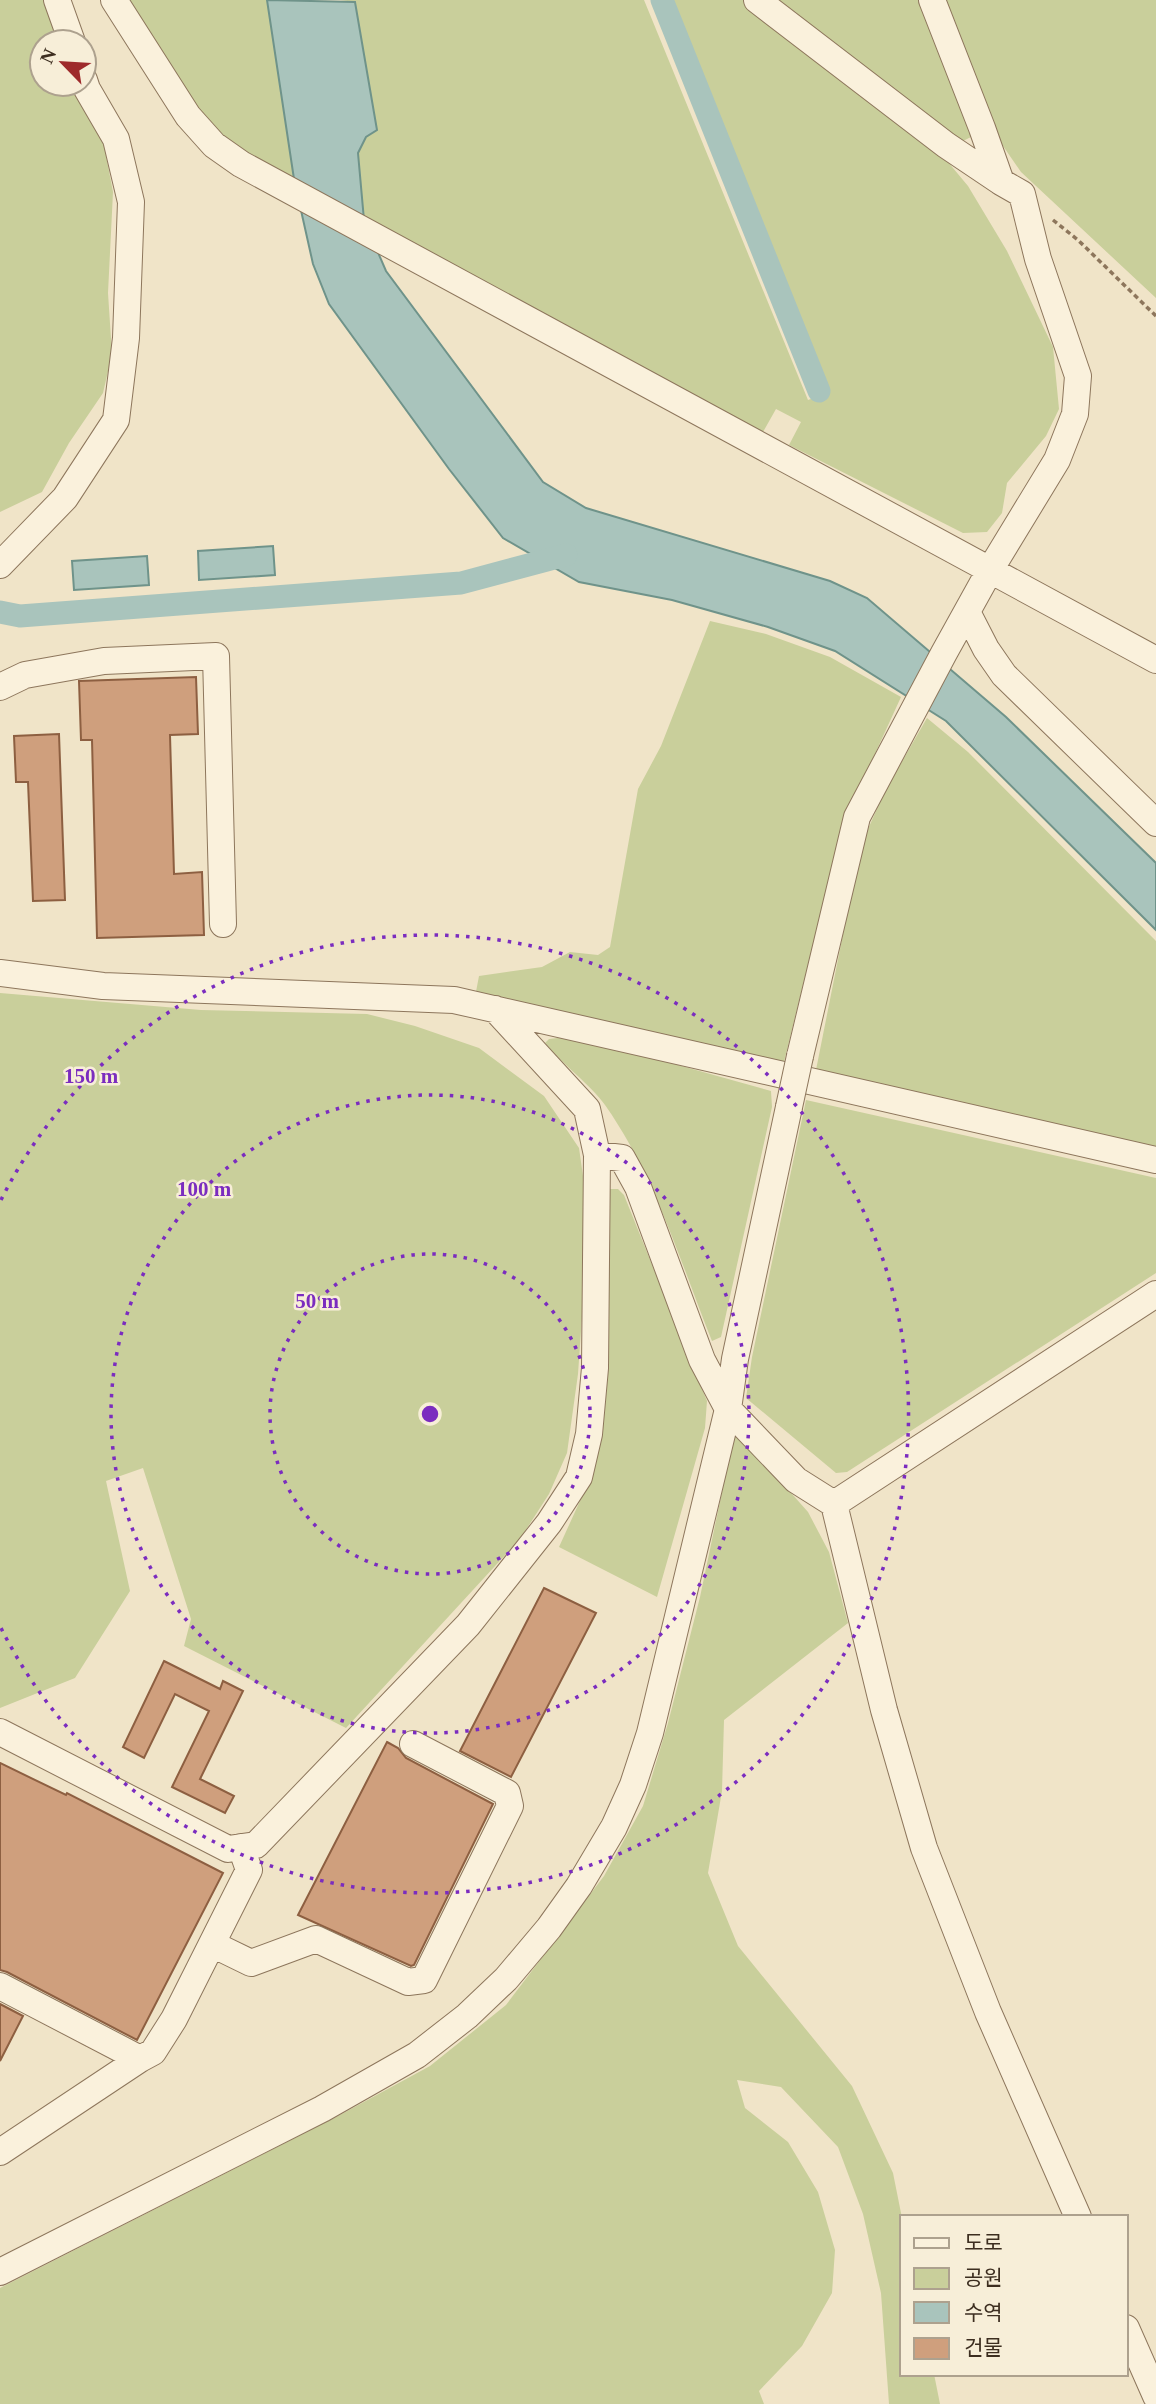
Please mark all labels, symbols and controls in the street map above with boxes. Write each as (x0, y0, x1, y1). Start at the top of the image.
north arrow (28, 28, 98, 98)
text: N (36, 45, 61, 67)
text: 150 m (64, 1064, 119, 1088)
text: 100 m (177, 1177, 232, 1201)
text: 50 m (295, 1289, 339, 1313)
centre of rings (418, 1402, 442, 1426)
legend (900, 2215, 1128, 2376)
text: 도로 (964, 2231, 1003, 2255)
text: 공원 (964, 2266, 1003, 2290)
text: 수역 (964, 2301, 1003, 2325)
text: 건물 (964, 2336, 1003, 2360)

